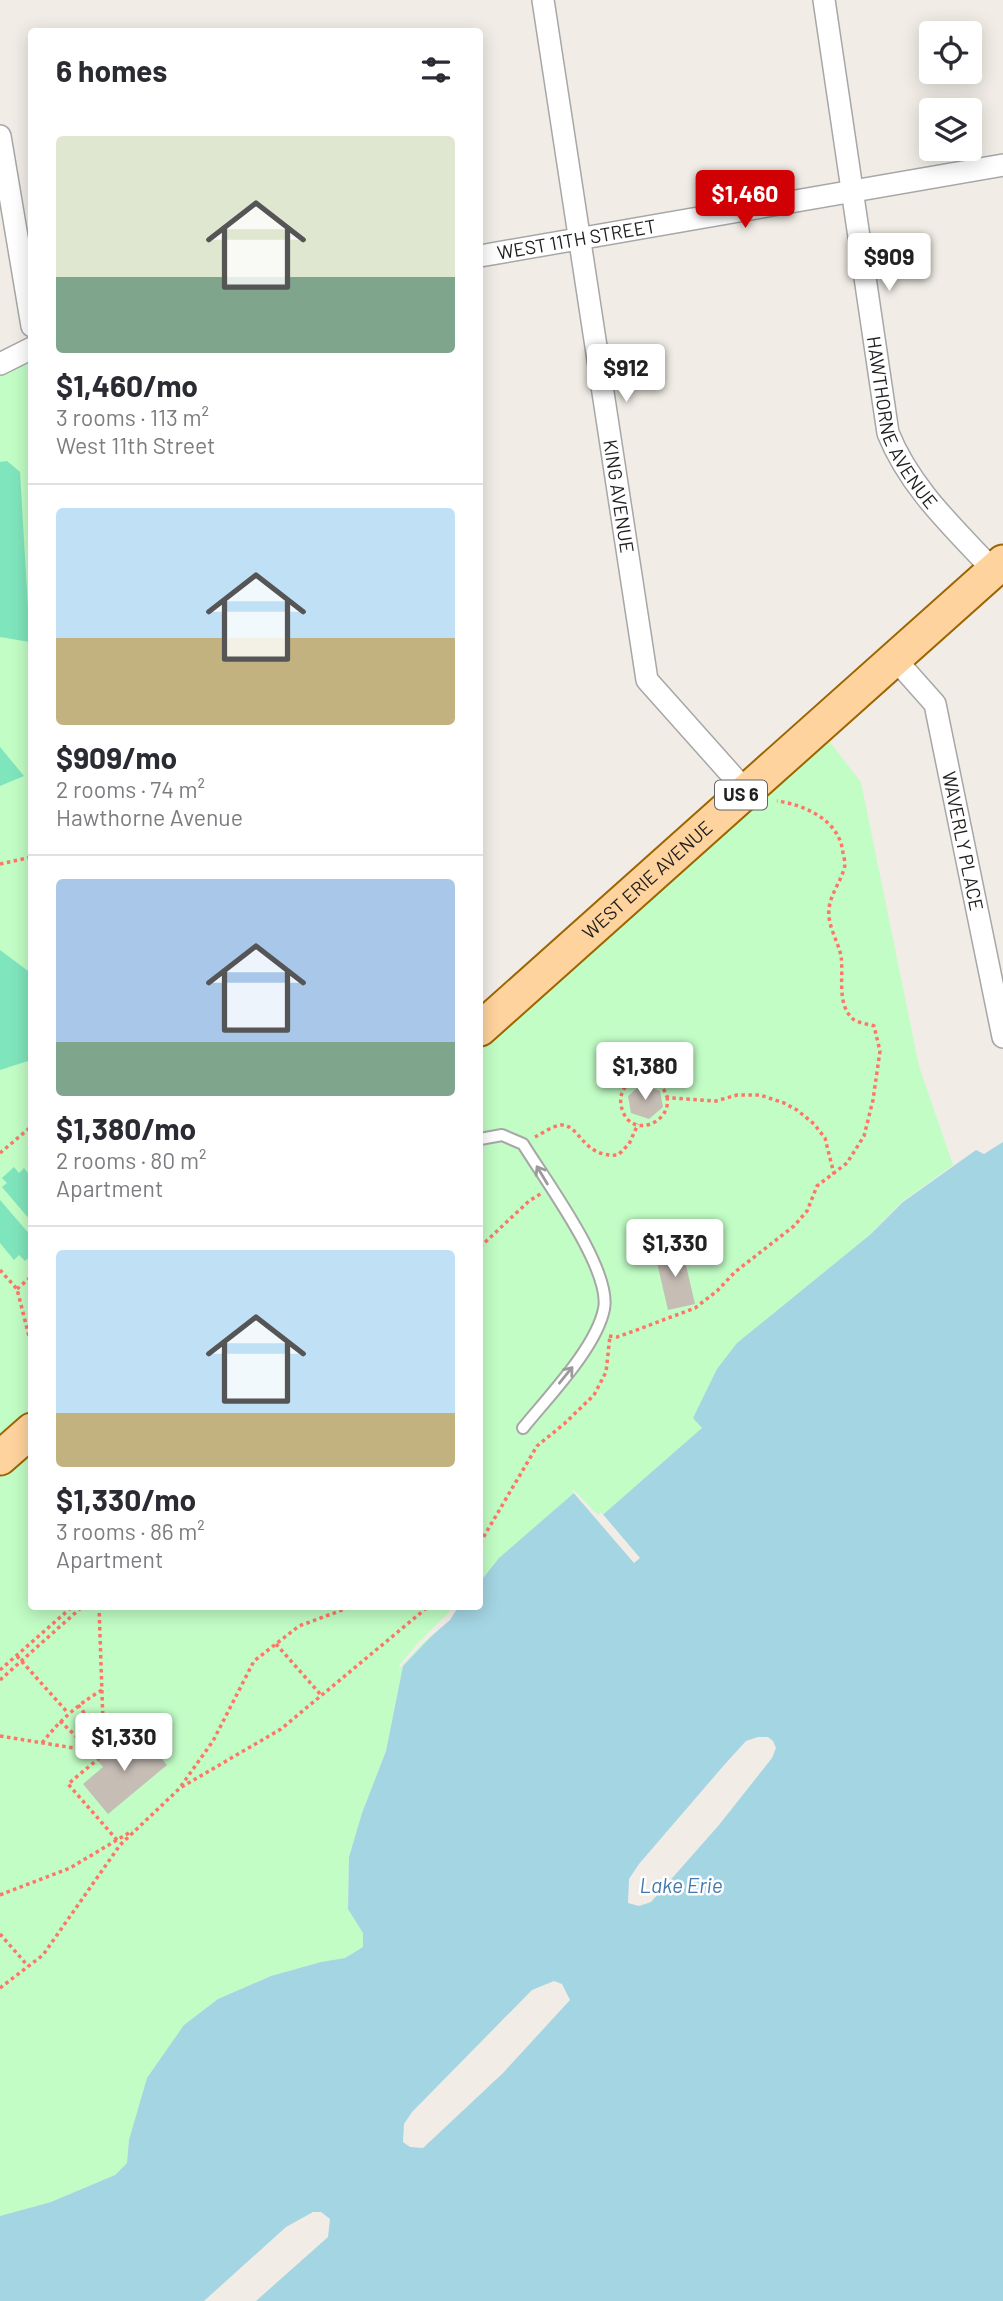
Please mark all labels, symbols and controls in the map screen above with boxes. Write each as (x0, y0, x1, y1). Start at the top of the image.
map controls (919, 21, 982, 161)
button: locate (919, 21, 982, 84)
icon: filters (417, 51, 455, 89)
text: 6 homes (56, 52, 167, 88)
button: layers (919, 98, 982, 161)
pin: $1,460 (688, 170, 802, 230)
text: $1,460 (712, 179, 778, 207)
icon: home (193, 182, 319, 308)
street label: WEST 11TH STREET (495, 214, 658, 264)
pin: $909 (848, 233, 930, 293)
text: $909 (864, 242, 914, 270)
street label: HAWTHORNE AVENUE (863, 334, 943, 513)
pin: $912 (585, 344, 667, 404)
text: $912 (603, 353, 649, 381)
text: $1,460/mo (56, 367, 198, 403)
text: 3 rooms · 113 m² (56, 403, 209, 431)
text: West 11th Street (56, 431, 215, 459)
street label: KING AVENUE (599, 438, 639, 555)
icon: home (193, 554, 319, 680)
text: $909/mo (56, 739, 177, 775)
street label: WAVERLY PLACE (938, 769, 989, 913)
text: 2 rooms · 74 m² (56, 775, 205, 803)
road number: US 6 (715, 780, 767, 810)
text: Hawthorne Avenue (56, 803, 243, 831)
street label: WEST ERIE AVENUE (577, 815, 716, 943)
icon: home (193, 925, 319, 1051)
pin: $1,380 (588, 1042, 702, 1102)
text: $1,380 (612, 1051, 678, 1079)
text: $1,380/mo (56, 1110, 196, 1146)
text: 2 rooms · 80 m² (56, 1146, 206, 1174)
one-way arrow (534, 1166, 548, 1186)
text: Apartment (56, 1174, 163, 1202)
pin: $1,330 (618, 1220, 732, 1279)
text: $1,330 (642, 1228, 708, 1256)
icon: home (193, 1296, 319, 1422)
one-way arrow (558, 1367, 574, 1385)
text: $1,330/mo (56, 1481, 196, 1517)
text: 3 rooms · 86 m² (56, 1517, 205, 1545)
text: Apartment (56, 1545, 163, 1573)
pin: $1,330 (67, 1714, 181, 1773)
text: $1,330 (91, 1722, 157, 1750)
water label: Lake Erie (639, 1872, 723, 1897)

